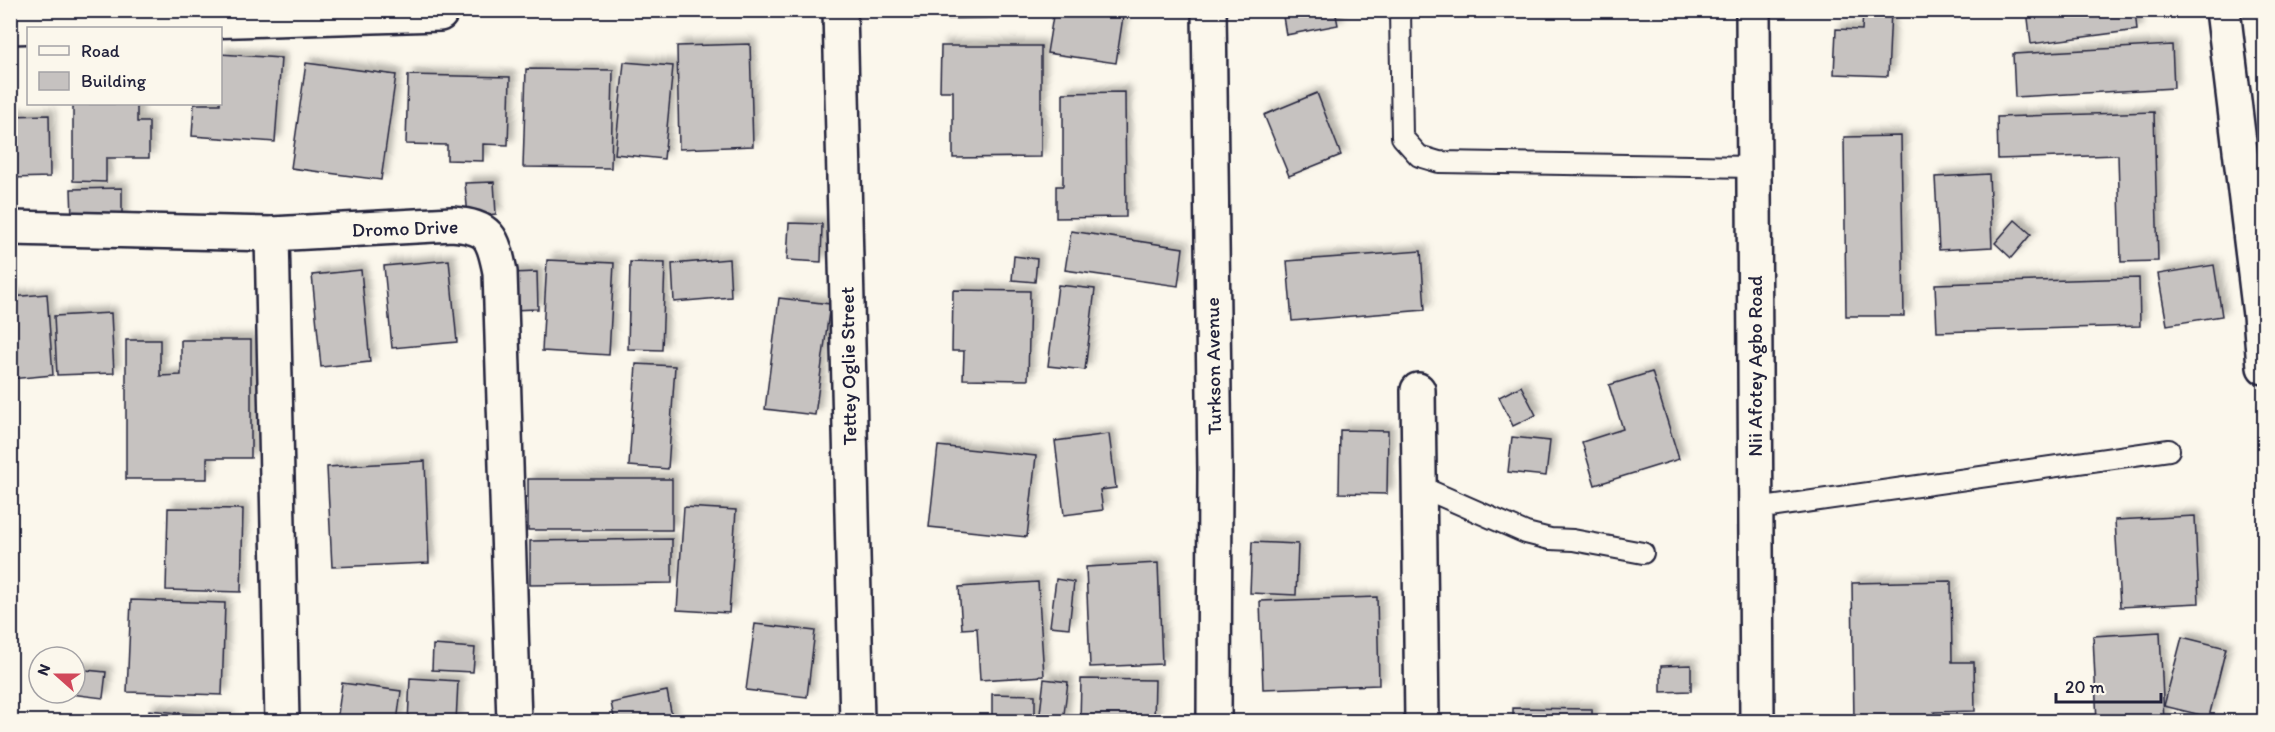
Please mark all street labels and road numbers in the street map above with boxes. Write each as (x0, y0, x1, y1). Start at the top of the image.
street label: Dromo Drive (351, 214, 459, 242)
street label: Nii Afotey Agbo Road (1743, 275, 1767, 457)
street label: Tettey Oglie Street (835, 286, 861, 446)
street label: Turkson Avenue (1200, 297, 1226, 435)

